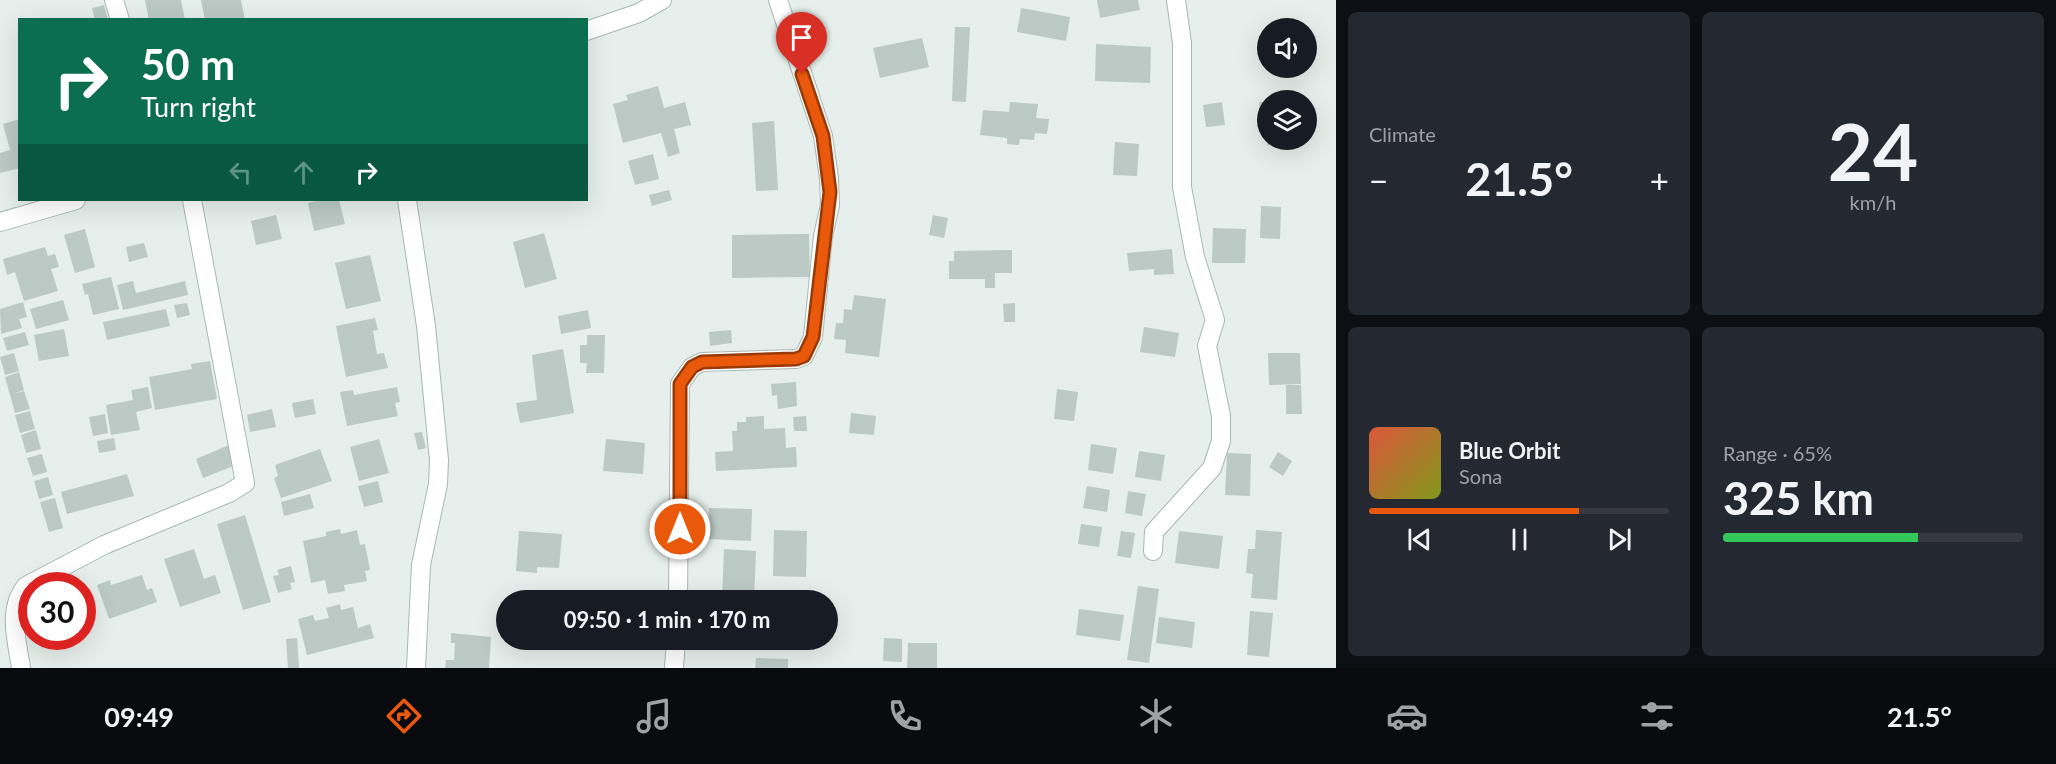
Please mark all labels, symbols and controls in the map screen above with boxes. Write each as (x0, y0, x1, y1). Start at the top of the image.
pin (776, 12, 827, 74)
map controls (1257, 18, 1317, 150)
button: sound (1257, 18, 1317, 78)
icon: arrive (785, 21, 818, 54)
text: 50 m (141, 39, 235, 89)
icon: right (42, 42, 120, 120)
text: Turn right (141, 90, 256, 123)
button: layers (1257, 90, 1317, 150)
text: 24 (1828, 104, 1918, 198)
text: Climate (1369, 122, 1436, 146)
text: 21.5° (1465, 152, 1573, 206)
icon: left (224, 156, 257, 189)
icon: ahead (287, 156, 320, 189)
icon: right (350, 156, 383, 189)
text: − (1369, 160, 1388, 200)
text: + (1650, 160, 1669, 200)
text: km/h (1850, 190, 1896, 214)
text: Blue Orbit (1459, 437, 1560, 464)
text: Range · 65% (1723, 441, 1832, 465)
text: Sona (1459, 464, 1502, 488)
text: 325 km (1723, 471, 1874, 525)
position arrow (648, 497, 712, 561)
icon: previous (1403, 523, 1436, 556)
icon: pause (1503, 523, 1536, 556)
icon: next (1603, 523, 1636, 556)
speed limit sign: 30 (18, 572, 96, 650)
text: 09:50 · 1 min · 170 m (564, 606, 770, 633)
icon: directions (383, 695, 425, 737)
icon: music (633, 695, 675, 737)
icon: phone (884, 695, 926, 737)
icon: climate (1135, 695, 1177, 737)
icon: car (1386, 695, 1428, 737)
icon: filters (1636, 695, 1678, 737)
text: 09:49 (104, 700, 174, 733)
text: 21.5° (1887, 700, 1952, 733)

